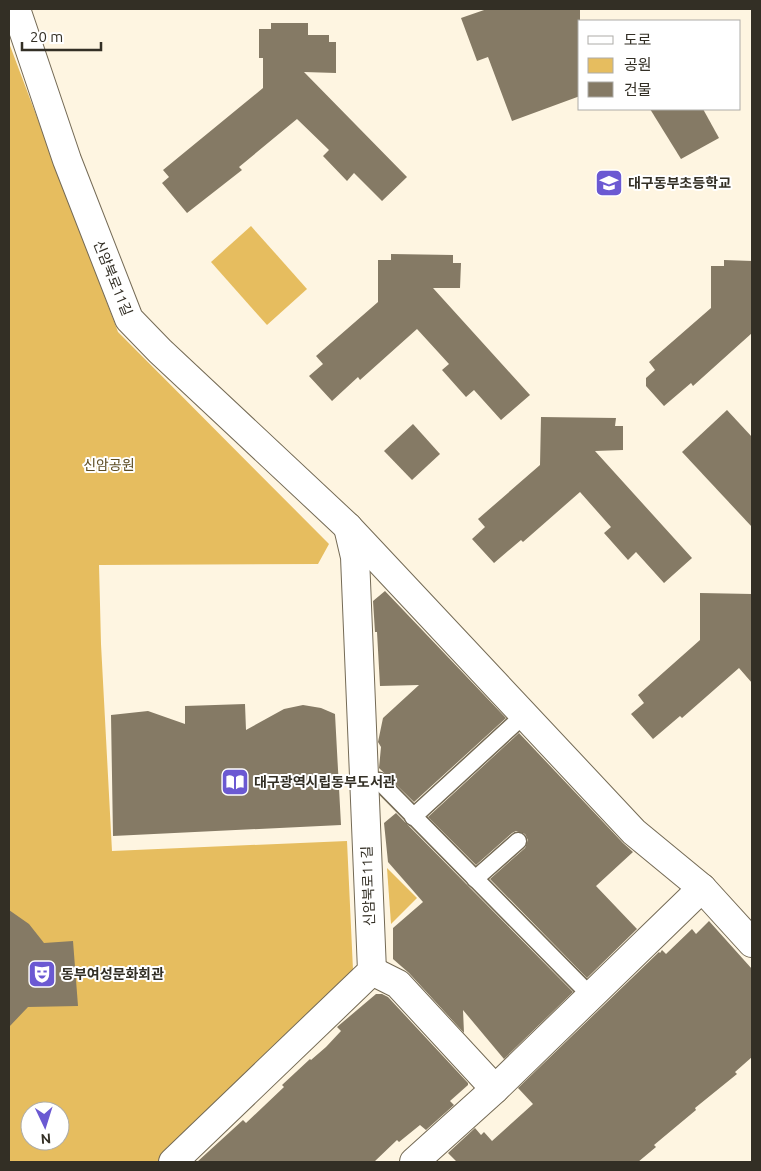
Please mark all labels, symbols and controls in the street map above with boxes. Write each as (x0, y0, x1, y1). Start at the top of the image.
scale bar (22, 20, 101, 52)
legend (578, 20, 741, 110)
text: 20 m (30, 28, 63, 45)
text: 도로 (624, 31, 652, 48)
text: 공원 (624, 56, 652, 73)
text: 건물 (624, 81, 652, 98)
school or university icon: 대구동부초등학교 (594, 168, 624, 198)
place label: 대구동부초등학교 (628, 175, 731, 191)
street label: 신암북로11길 (91, 238, 135, 318)
park label: 신암공원 (83, 457, 135, 473)
library icon: 대구광역시립동부도서관 (220, 767, 250, 797)
place label: 대구광역시립동부도서관 (254, 774, 396, 790)
street label: 신암북로11길 (359, 846, 377, 926)
theatre icon: 동부여성문화회관 (27, 959, 57, 989)
place label: 동부여성문화회관 (61, 966, 164, 982)
north arrow (20, 1101, 70, 1151)
text: N (40, 1131, 52, 1147)

